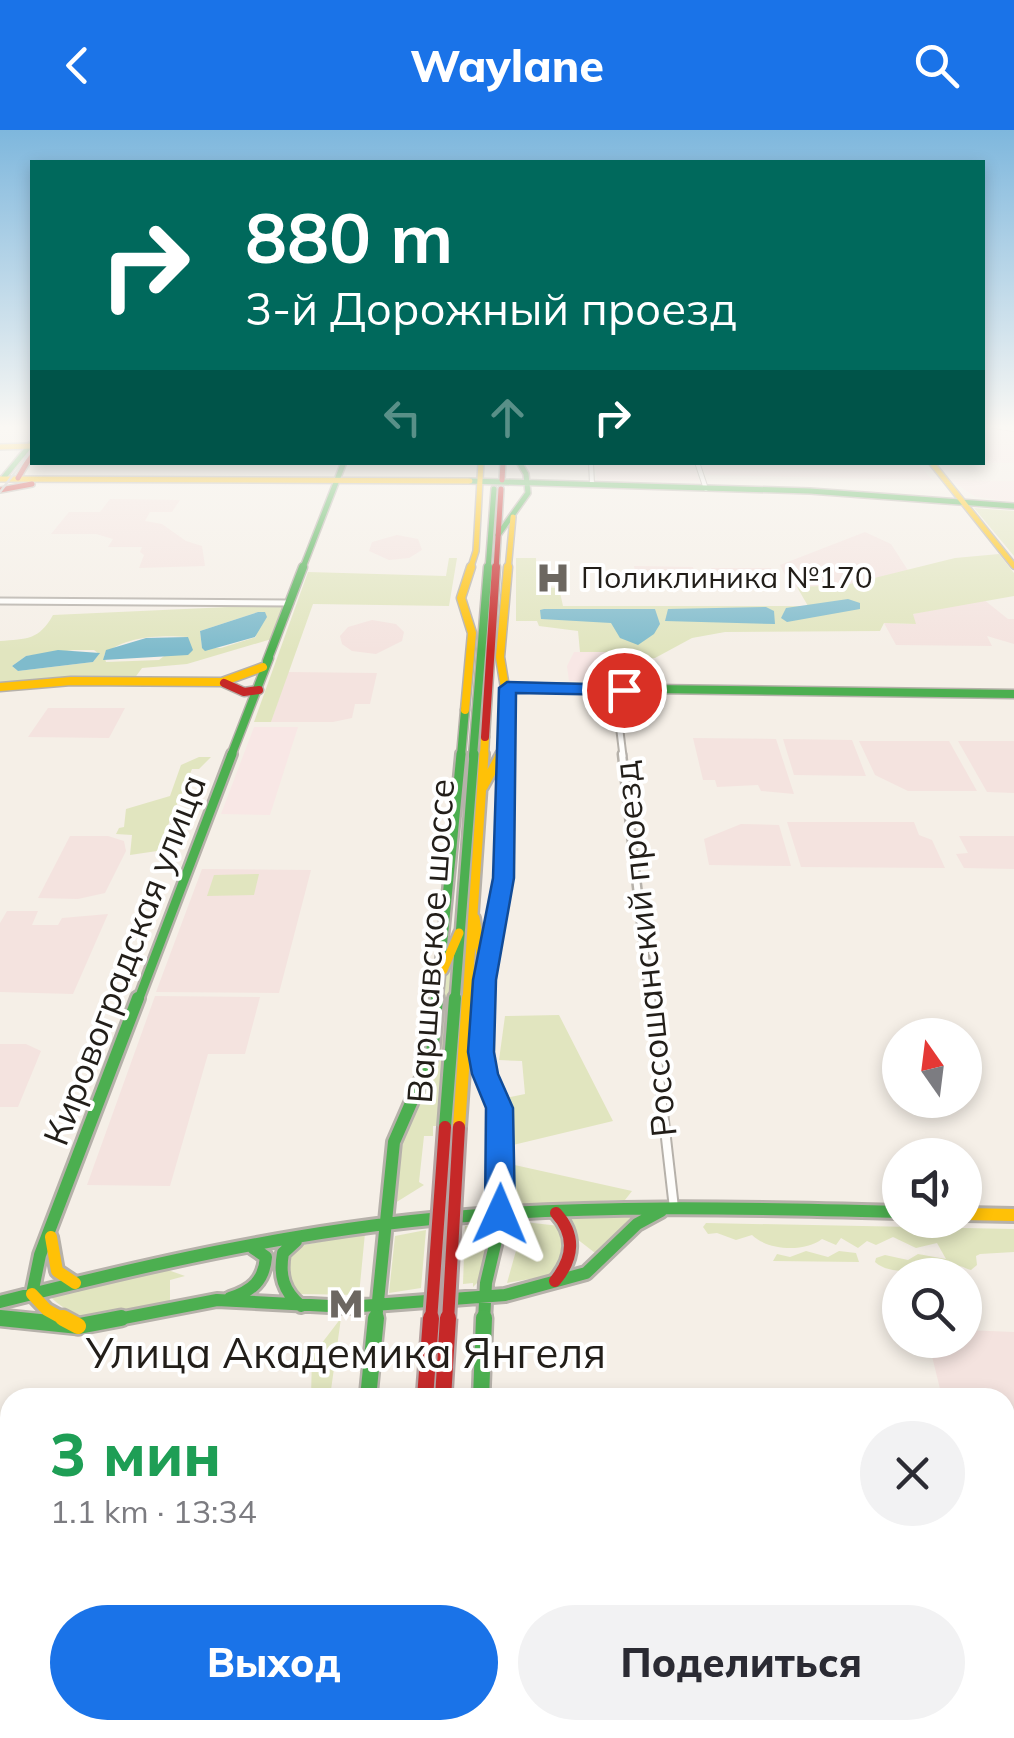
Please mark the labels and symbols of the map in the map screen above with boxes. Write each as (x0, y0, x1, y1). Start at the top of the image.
place label: Поликлиника №170 (581, 558, 873, 596)
hospital icon: Поликлиника №170 (534, 559, 572, 597)
pin (582, 648, 667, 733)
street label: Россошанский проезд (602, 759, 686, 1139)
street label: Кировоградская улица (33, 768, 215, 1151)
street label: Варшавское шоссе (397, 777, 463, 1105)
north arrow (882, 1018, 982, 1118)
position arrow (448, 1162, 552, 1266)
metro station icon: Улица Академика Янгеля (327, 1285, 365, 1323)
place label: Улица Академика Янгеля (85, 1326, 606, 1379)

